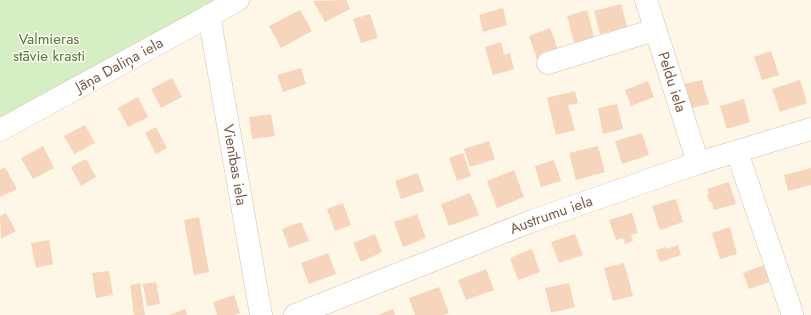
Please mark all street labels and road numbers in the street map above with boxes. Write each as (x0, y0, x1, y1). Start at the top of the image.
street label: Jāņa Daliņa iela (70, 32, 167, 99)
street label: Peldu iela (652, 49, 692, 115)
street label: Vienības iela (217, 122, 253, 207)
street label: Austrumu iela (506, 190, 595, 240)

